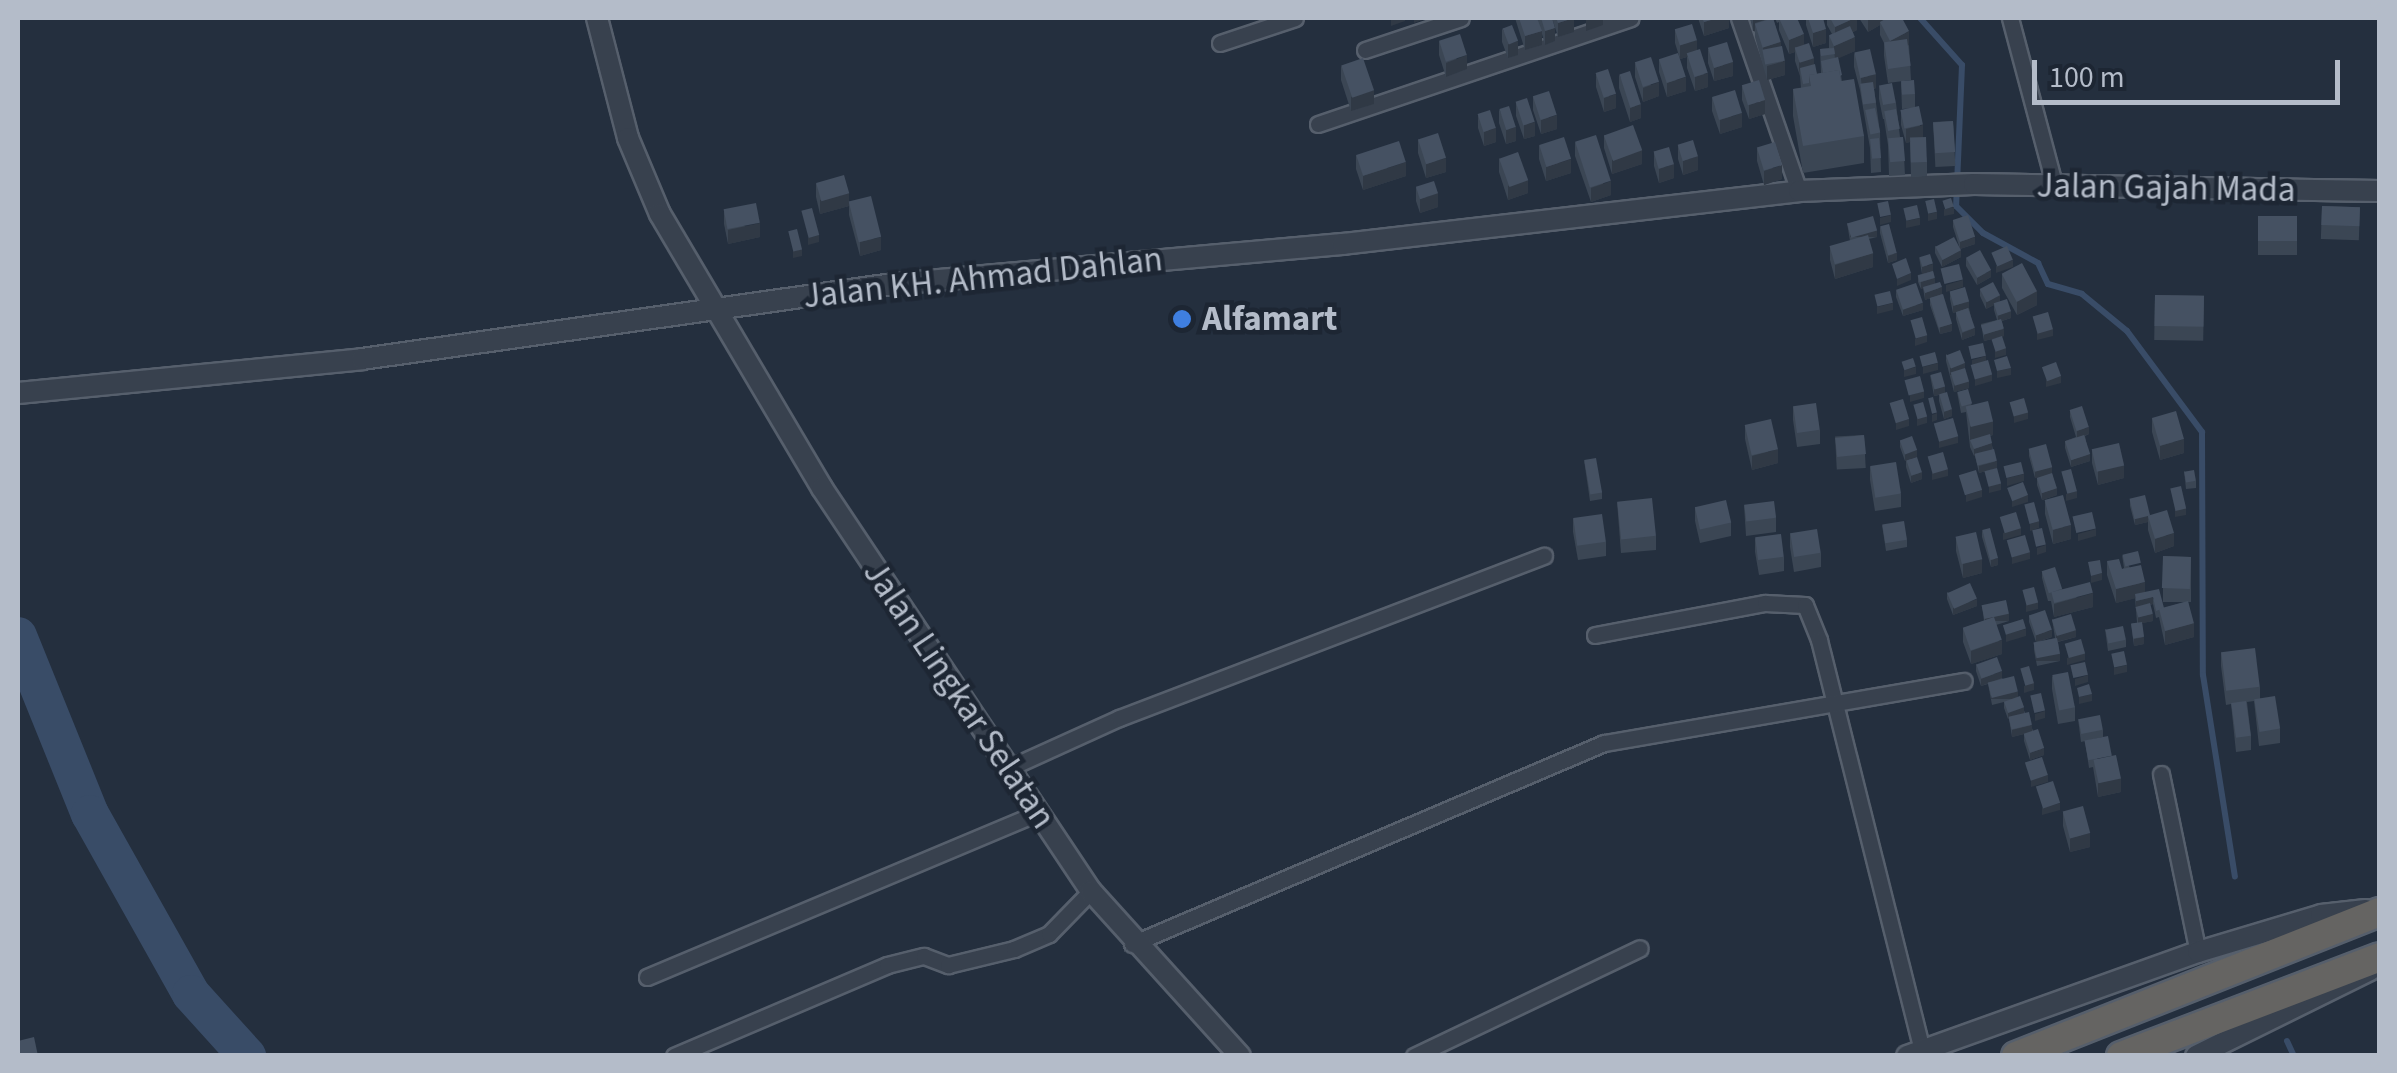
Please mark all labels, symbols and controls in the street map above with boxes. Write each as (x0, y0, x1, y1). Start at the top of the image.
scale bar (2037, 40, 2344, 102)
text: 100 m (2049, 56, 2125, 99)
street label: Jalan Gajah Mada (2036, 165, 2296, 211)
street label: Jalan KH. Ahmad Dahlan (801, 238, 1165, 318)
place label: Alfamart (1202, 298, 1338, 340)
marker: Alfamart (1171, 308, 1193, 330)
street label: Jalan Lingkar Selatan (854, 553, 1064, 837)

